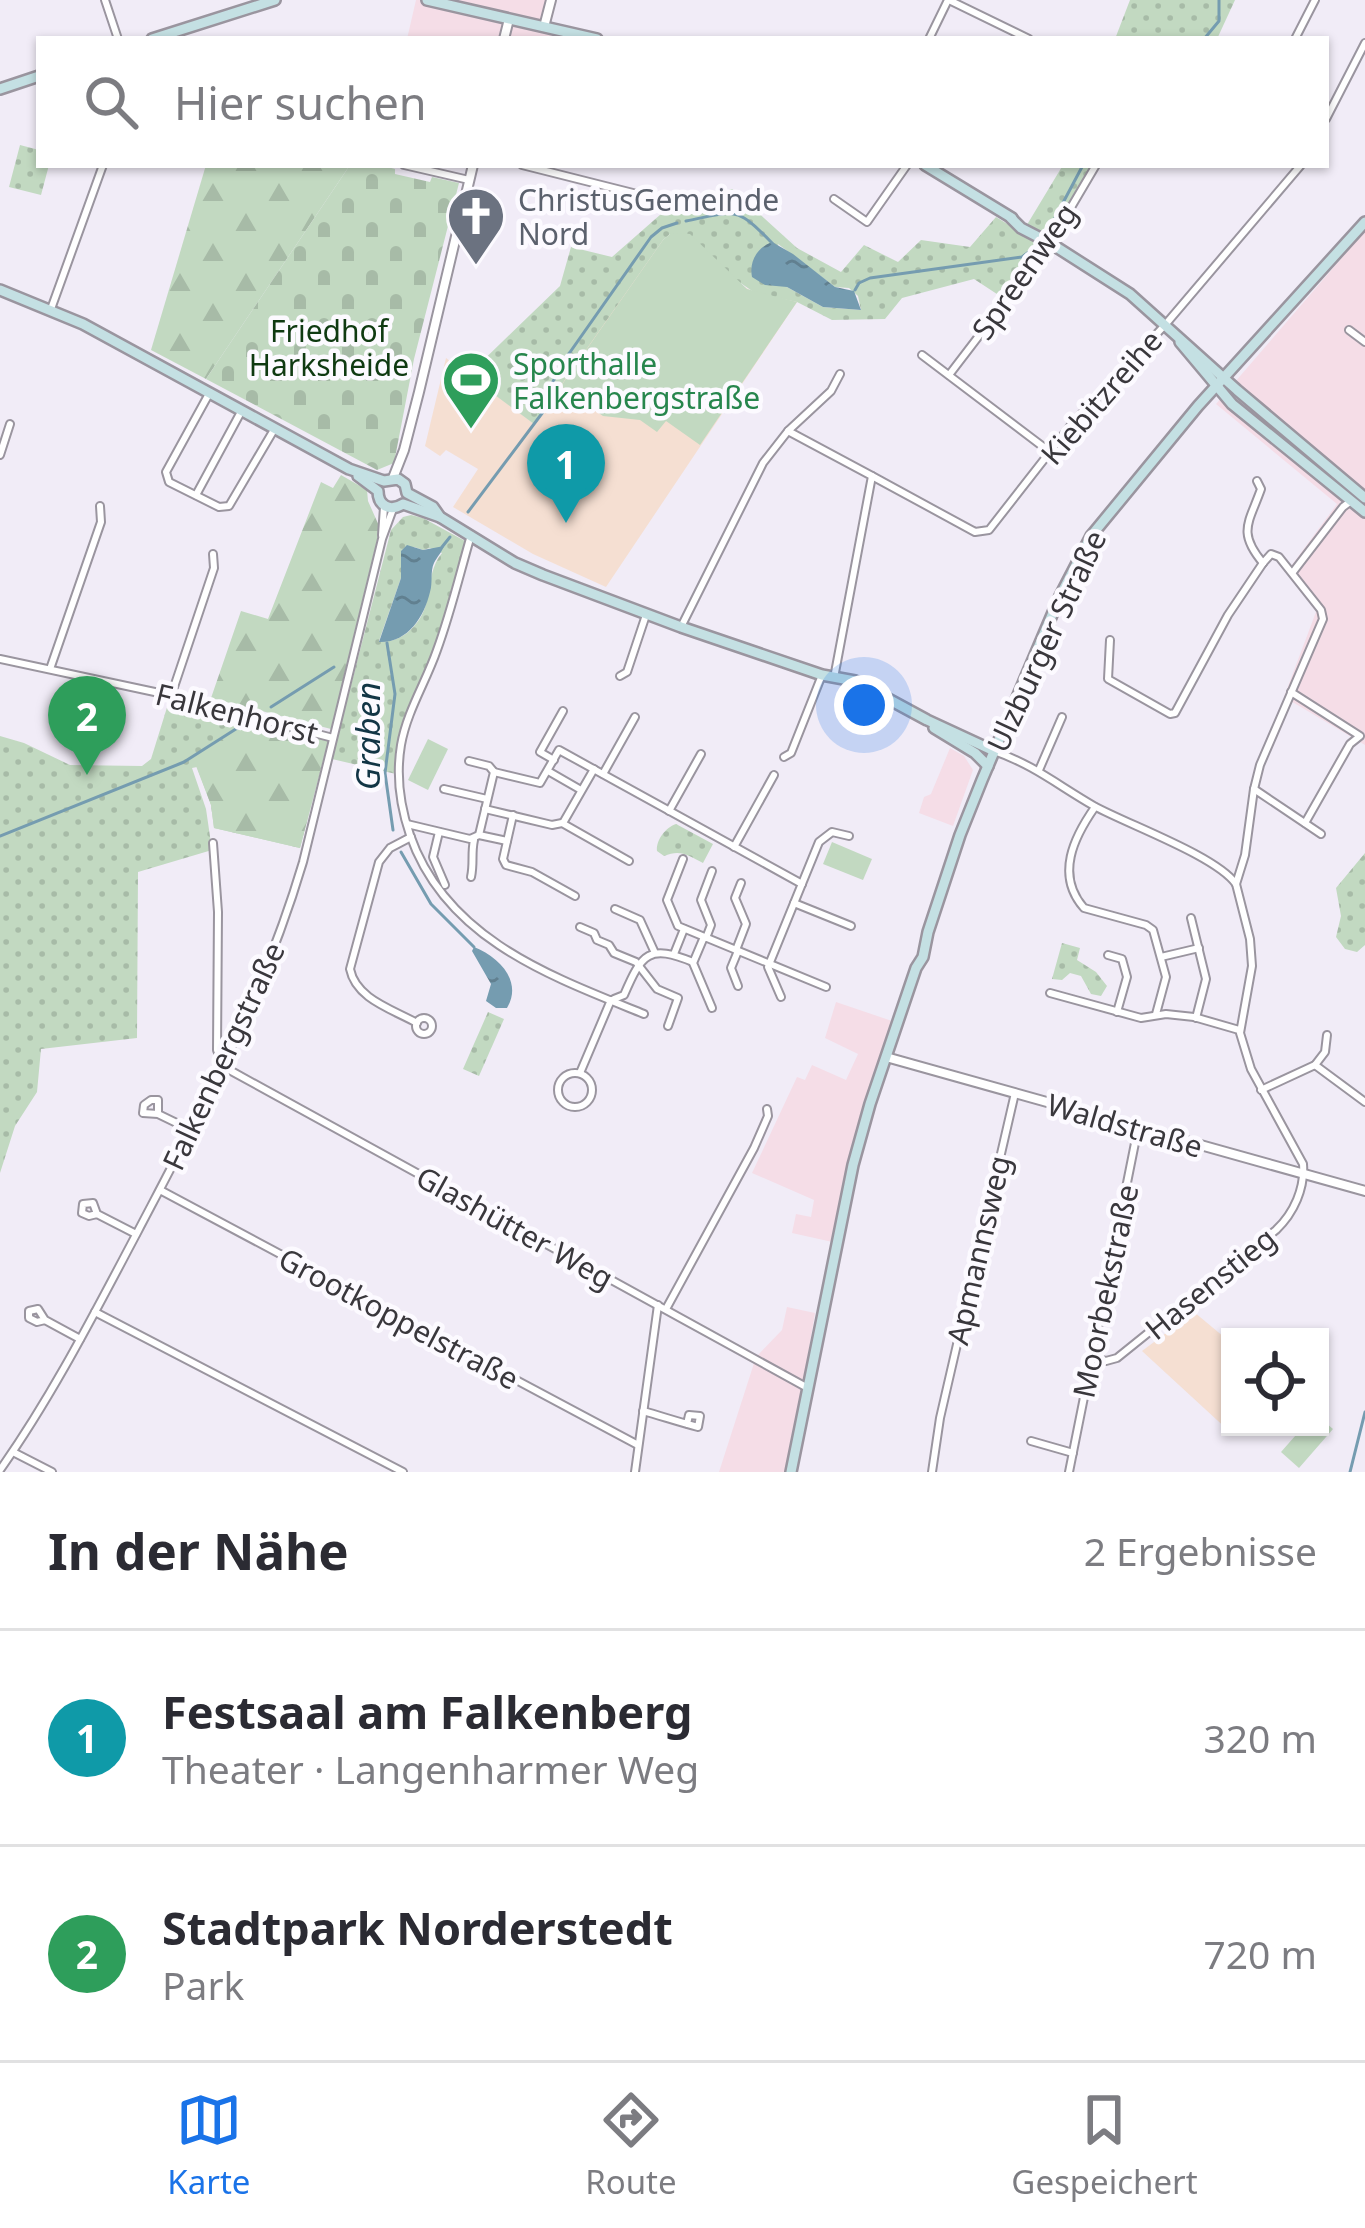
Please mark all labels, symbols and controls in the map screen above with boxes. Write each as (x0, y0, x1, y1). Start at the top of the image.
search box (36, 36, 1329, 168)
icon: search (78, 69, 144, 135)
text: Hier suchen (174, 72, 427, 133)
place label: ChristusGemeinde Nord (518, 179, 779, 254)
church icon: ChristusGemeinde Nord (445, 185, 507, 267)
street label: Spreenweg (962, 195, 1086, 347)
park label: Friedhof Harksheide (249, 310, 409, 385)
street label: Kiebitzreihe (1031, 321, 1171, 473)
place label: Sporthalle Falkenbergstraße (513, 343, 760, 418)
sports icon: Sporthalle Falkenbergstraße (440, 349, 502, 431)
pin: 1 (527, 424, 605, 523)
street label: Ulzburger Straße (977, 523, 1115, 759)
street label: Falkenhorst (152, 673, 323, 753)
your location (834, 675, 894, 735)
pin: 2 (48, 676, 126, 775)
water label: Graben (345, 682, 390, 790)
street label: Falkenbergstraße (152, 935, 294, 1177)
street label: Waldstraße (1042, 1083, 1208, 1167)
street label: Apmannsweg (936, 1151, 1020, 1349)
street label: Glashütter Weg (409, 1156, 621, 1298)
street label: Moorbekstraße (1062, 1181, 1148, 1401)
street label: Hasenstieg (1136, 1218, 1284, 1348)
street label: Grootkoppelstraße (272, 1237, 526, 1399)
map controls (1221, 1328, 1329, 1436)
button: locate (1221, 1328, 1329, 1436)
text: In der Nähe (48, 1515, 349, 1585)
text: 2 Ergebnisse (1084, 1524, 1317, 1577)
text: Festsaal am Falkenberg (162, 1681, 692, 1742)
text: 1 (76, 1711, 98, 1764)
text: 320 m (1203, 1711, 1317, 1764)
text: Theater · Langenharmer Weg (162, 1742, 699, 1795)
text: Stadtpark Norderstedt (162, 1897, 673, 1958)
text: 2 (76, 1927, 98, 1980)
text: 720 m (1203, 1927, 1317, 1980)
text: Park (162, 1958, 244, 2011)
tab: Karte (167, 2087, 250, 2204)
tab: Route (585, 2087, 677, 2204)
tab: Gespeichert (1011, 2087, 1198, 2204)

